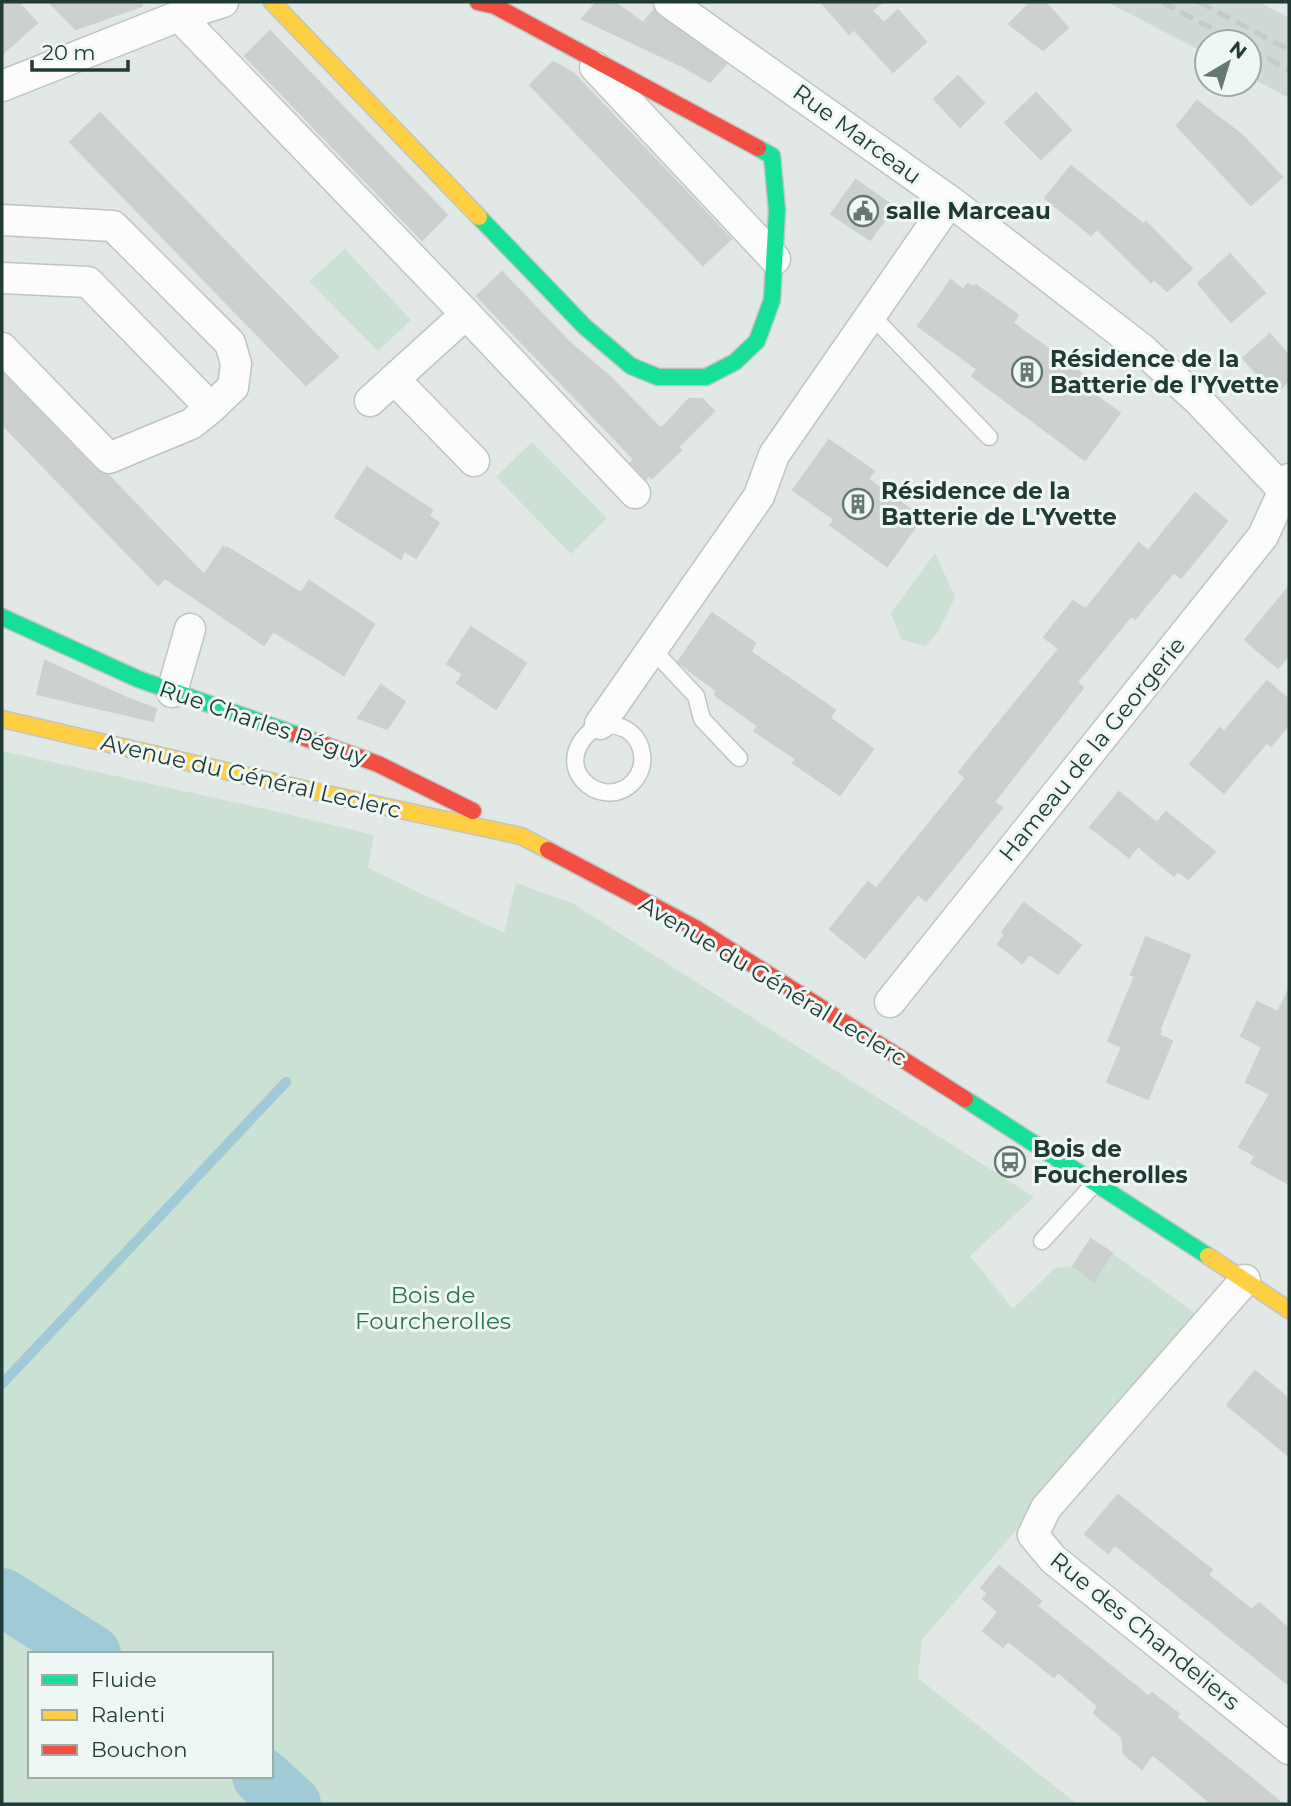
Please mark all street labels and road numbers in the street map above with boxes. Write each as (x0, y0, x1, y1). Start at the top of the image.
street label: Rue Marceau (787, 78, 927, 190)
street label: Hameau de la Georgerie (993, 631, 1191, 867)
street label: Rue Charles Péguy (156, 674, 371, 772)
street label: Avenue du Général Leclerc (98, 728, 404, 824)
street label: Avenue du Général Leclerc (634, 890, 912, 1072)
street label: Rue des Chandeliers (1045, 1546, 1245, 1716)

